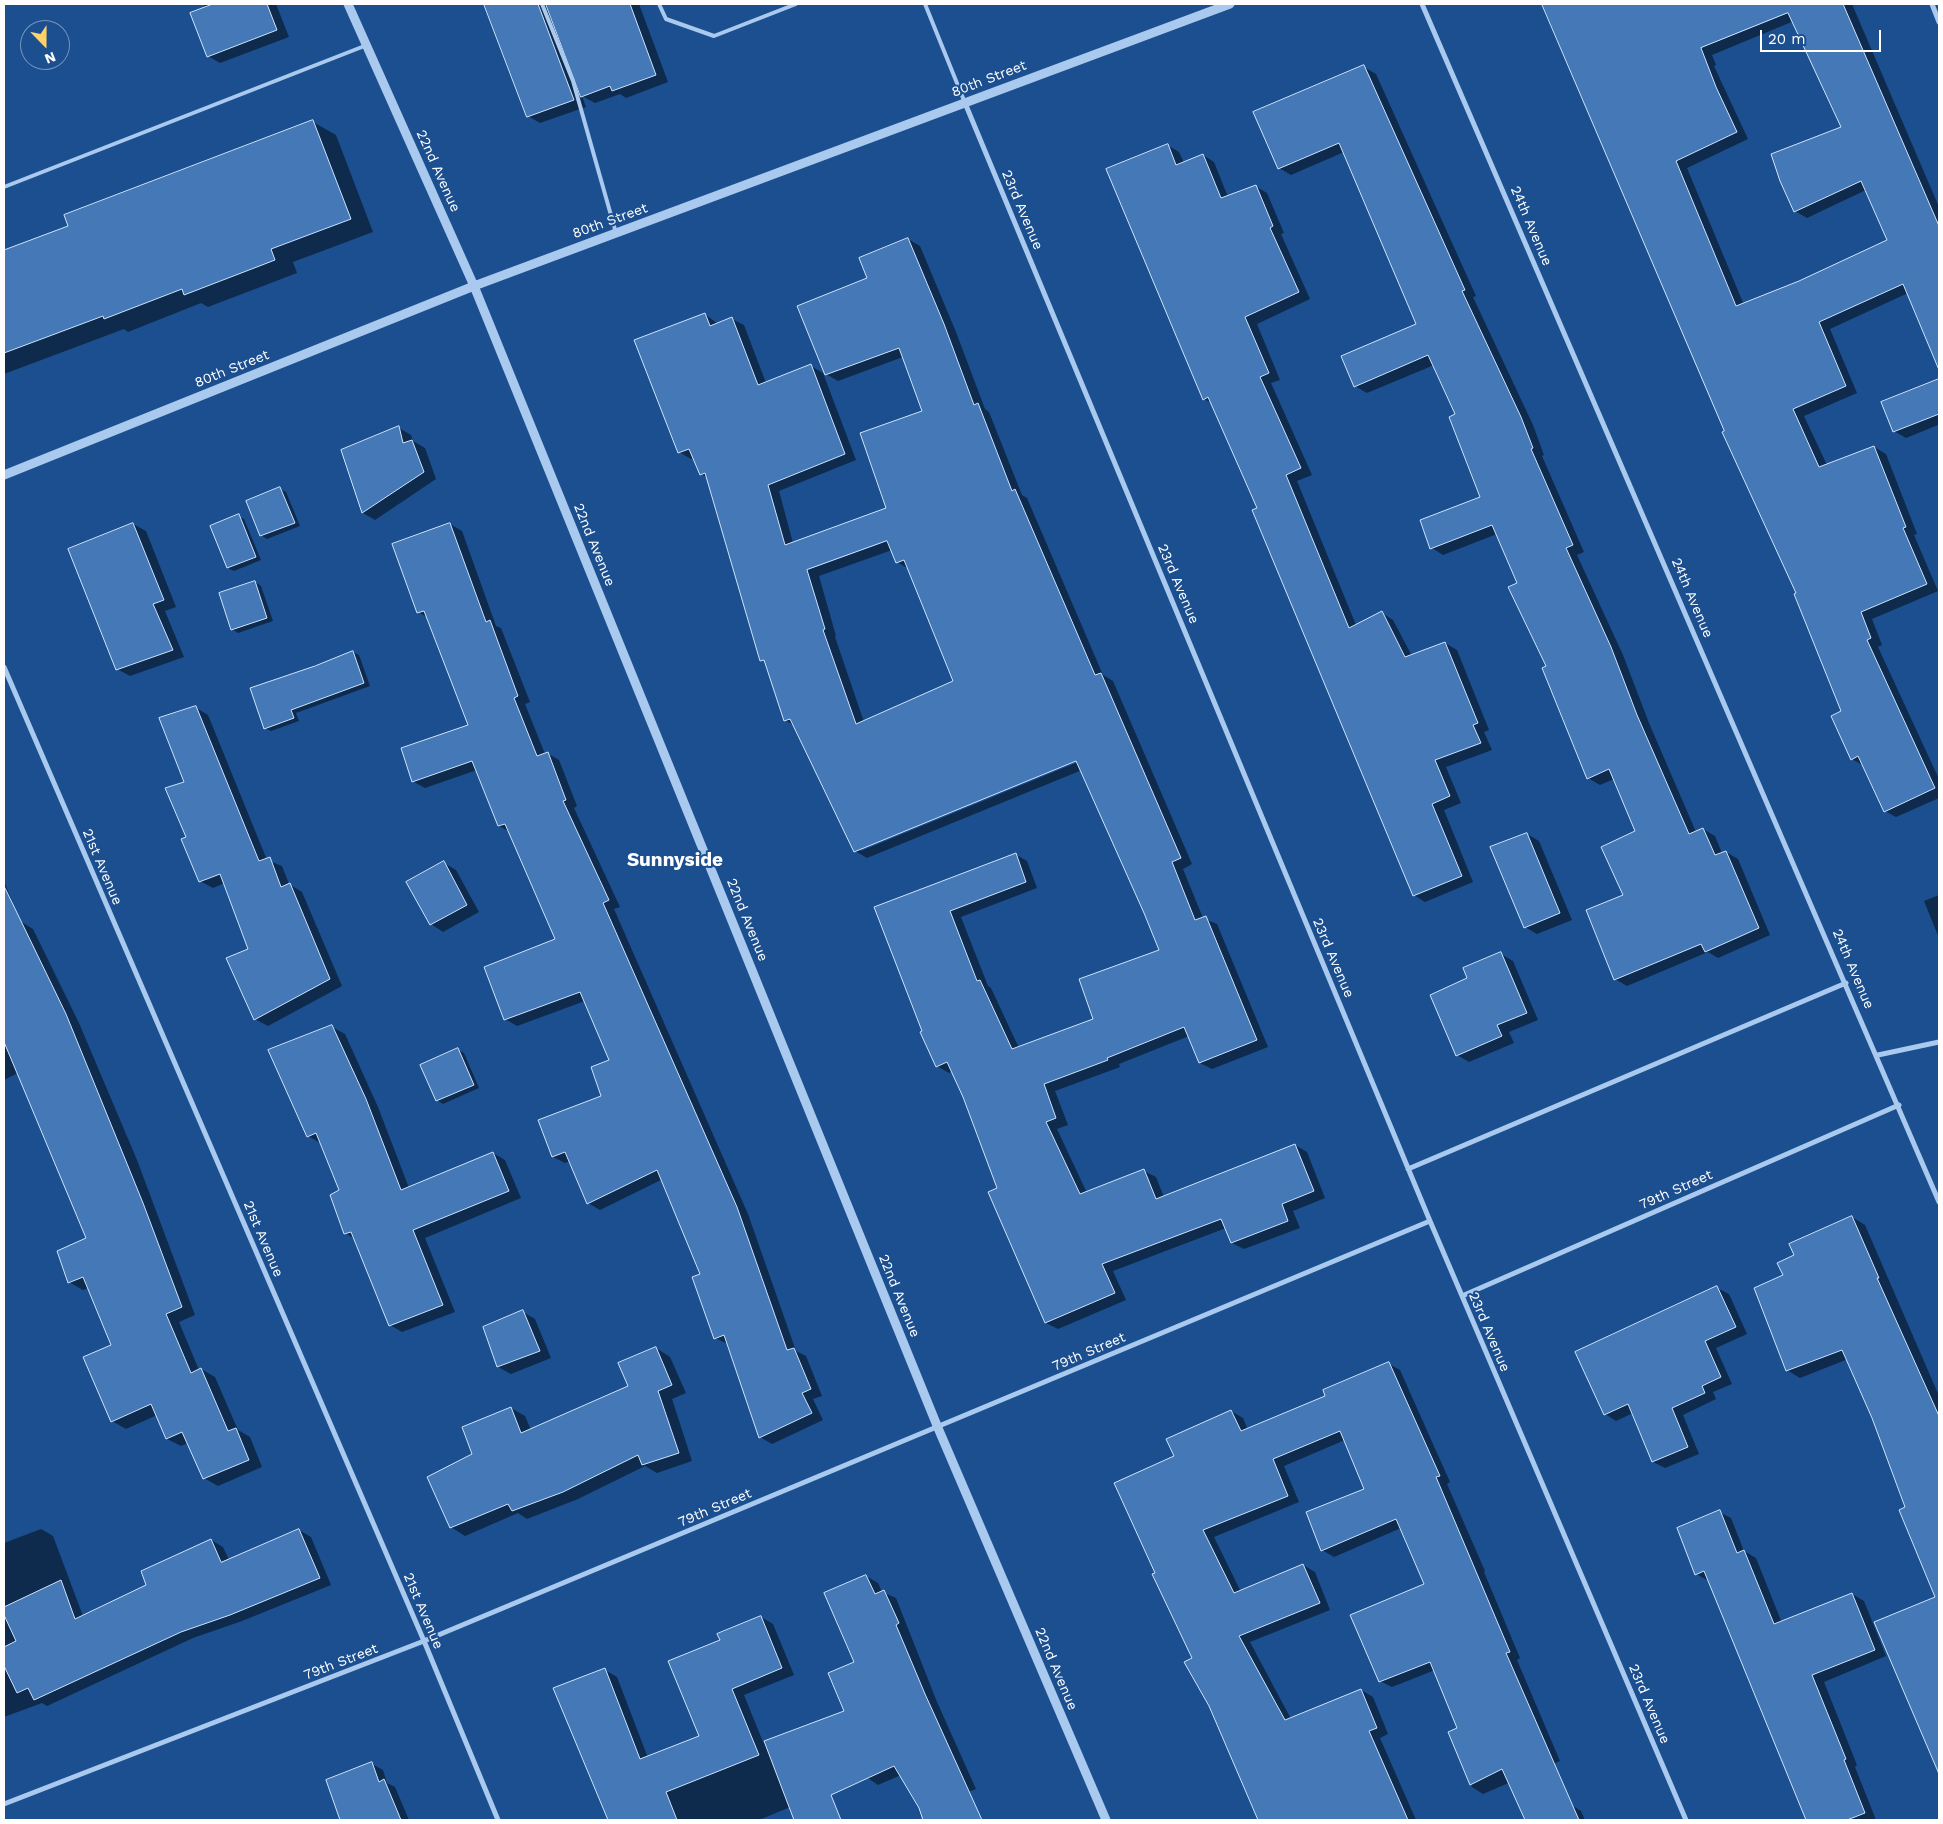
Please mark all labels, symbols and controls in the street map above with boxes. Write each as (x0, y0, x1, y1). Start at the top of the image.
north arrow (20, 20, 70, 70)
scale bar (1763, 20, 1884, 52)
text: 20 m (1768, 30, 1806, 48)
text: N (42, 49, 58, 67)
street label: 80th Street (949, 57, 1029, 101)
street label: 22nd Avenue (412, 127, 464, 215)
street label: 23rd Avenue (998, 168, 1046, 252)
street label: 24th Avenue (1507, 184, 1555, 268)
street label: 80th Street (570, 200, 650, 242)
street label: 80th Street (192, 346, 272, 392)
street label: 22nd Avenue (570, 501, 618, 589)
street label: 23rd Avenue (1154, 542, 1202, 626)
street label: 24th Avenue (1668, 556, 1716, 640)
street label: 21st Avenue (78, 826, 126, 908)
district label: Sunnyside (627, 849, 723, 871)
street label: 22nd Avenue (723, 876, 771, 964)
street label: 23rd Avenue (1309, 916, 1357, 1000)
street label: 24th Avenue (1829, 927, 1877, 1011)
street label: 79th Street (1637, 1166, 1715, 1214)
street label: 21st Avenue (239, 1198, 287, 1280)
street label: 22nd Avenue (875, 1252, 923, 1340)
street label: 23rd Avenue (1465, 1290, 1513, 1374)
street label: 79th Street (1050, 1329, 1128, 1375)
street label: 79th Street (676, 1485, 754, 1531)
street label: 21st Avenue (399, 1570, 447, 1652)
street label: 22nd Avenue (1031, 1625, 1081, 1713)
street label: 79th Street (302, 1640, 380, 1684)
street label: 23rd Avenue (1625, 1662, 1673, 1746)

